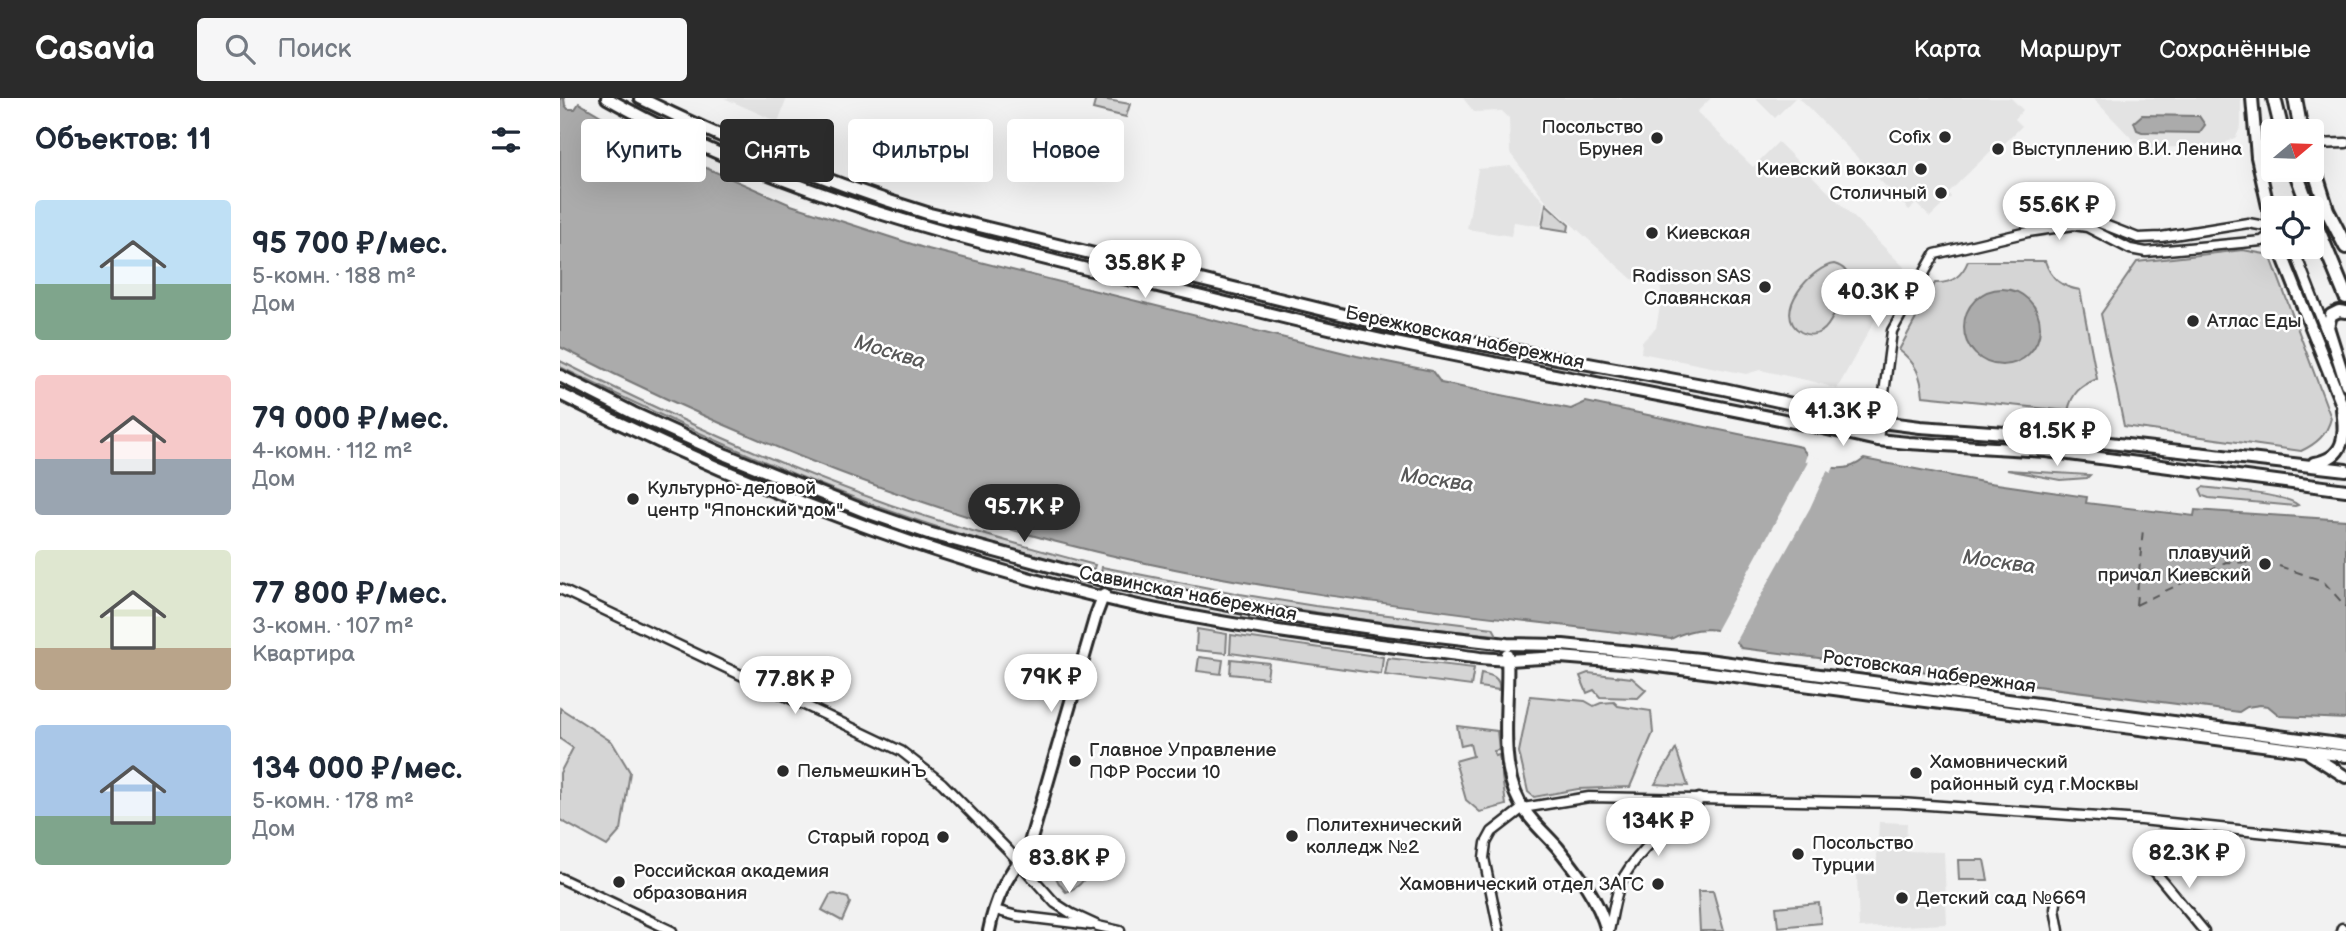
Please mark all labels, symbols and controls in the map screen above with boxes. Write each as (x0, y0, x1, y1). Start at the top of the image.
search box (197, 18, 687, 81)
text: Casavia (35, 29, 155, 69)
icon: search (221, 30, 259, 68)
text: Поиск (277, 34, 351, 65)
text: Карта (1914, 35, 1981, 64)
text: Маршрут (2019, 35, 2121, 64)
text: Сохранённые (2159, 35, 2311, 64)
place label: Посольство Брунея (1542, 116, 1643, 161)
chip: Купить (581, 119, 706, 182)
chip: Снять (720, 119, 834, 182)
chip: Фильтры (848, 119, 993, 182)
chip: Новое (1007, 119, 1124, 182)
north arrow (2261, 119, 2324, 182)
map controls (2261, 119, 2324, 259)
icon: filters (487, 121, 525, 159)
text: Объектов: 11 (35, 122, 212, 158)
place label: Cofix (1889, 126, 1931, 149)
marker: Cofix (1937, 129, 1953, 145)
marker: Посольство Брунея (1649, 130, 1665, 146)
place label: Выступлению В.И. Ленина (2012, 138, 2242, 161)
marker: Выступлению В.И. Ленина (1990, 141, 2006, 157)
place label: Киевский вокзал (1756, 158, 1907, 181)
marker: Киевский вокзал (1913, 161, 1929, 177)
place label: Столичный (1829, 182, 1927, 205)
pin: 55.6K ₽ (1994, 183, 2124, 242)
marker: Столичный (1933, 185, 1949, 201)
text: 55.6K ₽ (2019, 191, 2099, 219)
button: locate (2261, 196, 2324, 259)
place label: Киевская (1666, 222, 1750, 245)
marker: Киевская (1644, 225, 1660, 241)
text: 95 700 ₽/мес. (252, 226, 447, 262)
icon: home (91, 228, 175, 312)
pin: 35.8K ₽ (1080, 240, 1210, 300)
text: 35.8K ₽ (1105, 249, 1185, 277)
text: 5-комн. · 188 m² (252, 262, 416, 290)
place label: Radisson SAS Славянская (1632, 265, 1751, 310)
pin: 40.3K ₽ (1813, 270, 1943, 329)
text: 40.3K ₽ (1837, 278, 1919, 306)
marker: Radisson SAS Славянская (1757, 279, 1773, 295)
text: Дом (252, 290, 295, 318)
street label: Бережковская набережная (1343, 301, 1587, 375)
place label: Атлас Еды (2206, 310, 2301, 333)
marker: Атлас Еды (2185, 313, 2201, 329)
water label: Москва (851, 329, 929, 375)
pin: 41.3K ₽ (1778, 388, 1908, 448)
text: 41.3K ₽ (1805, 397, 1881, 425)
text: 79 000 ₽/мес. (252, 401, 449, 437)
icon: home (91, 403, 175, 487)
pin: 81.5K ₽ (1992, 408, 2122, 468)
text: 81.5K ₽ (2018, 417, 2096, 445)
text: 4-комн. · 112 m² (252, 437, 413, 465)
water label: Москва (1399, 463, 1475, 497)
text: Дом (252, 465, 295, 493)
place label: Культурно-деловой центр "Японский дом" (647, 477, 843, 522)
pin: 95.7K ₽ (959, 484, 1089, 544)
marker: Культурно-деловой центр "Японский дом" (625, 491, 641, 507)
text: 95.7K ₽ (984, 493, 1064, 521)
place label: плавучий причал Киевский (2097, 542, 2251, 587)
water label: Москва (1961, 545, 2037, 579)
marker: плавучий причал Киевский (2257, 556, 2273, 572)
street label: Саввинская набережная (1077, 562, 1299, 626)
text: 77 800 ₽/мес. (252, 576, 447, 612)
icon: home (91, 578, 175, 662)
text: 3-комн. · 107 m² (252, 612, 414, 640)
text: Квартира (252, 640, 355, 668)
street label: Ростовская набережная (1821, 646, 2037, 698)
pin: 79K ₽ (1002, 654, 1100, 714)
pin: 77.8K ₽ (730, 656, 860, 716)
text: 79K ₽ (1020, 663, 1082, 691)
text: 77.8K ₽ (755, 665, 835, 693)
place label: Главное Управление ПФР России 10 (1089, 739, 1277, 784)
text: 134 000 ₽/мес. (252, 751, 462, 787)
place label: Хамовнический районный суд г.Москвы (1930, 751, 2139, 796)
icon: home (91, 753, 175, 837)
marker: Главное Управление ПФР России 10 (1067, 753, 1083, 769)
place label: ПельмешкинЪ (797, 760, 926, 783)
marker: ПельмешкинЪ (775, 763, 791, 779)
marker: Хамовнический районный суд г.Москвы (1908, 765, 1924, 781)
text: 5-комн. · 178 m² (252, 787, 414, 815)
pin: 134K ₽ (1601, 798, 1715, 858)
text: 134K ₽ (1622, 807, 1694, 835)
place label: Политехнический колледж №2 (1306, 814, 1462, 859)
text: Дом (252, 815, 295, 843)
place label: Старый город (808, 826, 929, 849)
marker: Политехнический колледж №2 (1284, 828, 1300, 844)
marker: Старый город (935, 829, 951, 845)
pin: 82.3K ₽ (2124, 830, 2254, 890)
place label: Посольство Турции (1812, 832, 1914, 877)
pin: 83.8K ₽ (1004, 836, 1134, 895)
text: 82.3K ₽ (2148, 839, 2230, 867)
text: 83.8K ₽ (1028, 844, 1110, 872)
marker: Посольство Турции (1790, 846, 1806, 862)
place label: Российская академия образования (633, 860, 829, 905)
place label: Хамовнический отдел ЗАГС (1400, 873, 1644, 896)
marker: Российская академия образования (611, 874, 627, 890)
marker: Хамовнический отдел ЗАГС (1650, 876, 1666, 892)
place label: Детский сад №669 (1916, 887, 2086, 910)
marker: Детский сад №669 (1894, 890, 1910, 906)

